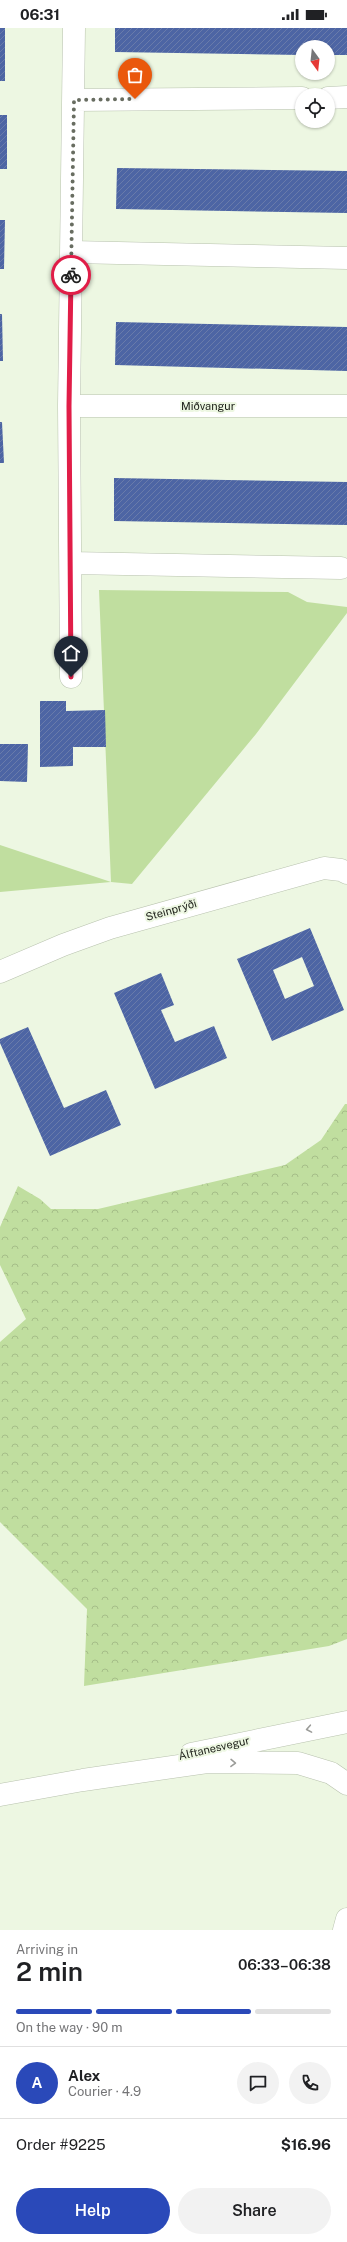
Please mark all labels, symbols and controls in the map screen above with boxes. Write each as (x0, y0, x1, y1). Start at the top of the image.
text: 06:31 (20, 6, 60, 23)
north arrow (295, 40, 335, 80)
map controls (295, 40, 335, 128)
pin (118, 58, 152, 99)
icon: bag (124, 64, 146, 86)
button: locate (295, 88, 335, 128)
courier (51, 255, 91, 295)
icon: bike (60, 264, 82, 286)
street label: Miðvangur (181, 400, 235, 412)
pin (54, 636, 88, 677)
icon: home (60, 642, 82, 664)
street label: Steinprýði (144, 897, 198, 923)
one-way arrow (306, 1724, 312, 1733)
street label: Álftanesvegur (177, 1733, 251, 1762)
one-way arrow (230, 1759, 236, 1767)
text: Arriving in (16, 1942, 78, 1957)
text: 2 min (16, 1956, 83, 1987)
text: 06:33–06:38 (238, 1956, 331, 1973)
text: On the way · 90 m (16, 2020, 123, 2035)
button: chat (237, 2062, 279, 2104)
button: phone (289, 2062, 331, 2104)
text: Alex (68, 2067, 100, 2084)
text: A (32, 2074, 42, 2091)
text: Courier · 4.9 (68, 2084, 141, 2099)
text: Order #9225 (16, 2136, 106, 2153)
text: $16.96 (281, 2136, 331, 2153)
button: Help (16, 2188, 170, 2234)
button: Share (178, 2188, 331, 2234)

